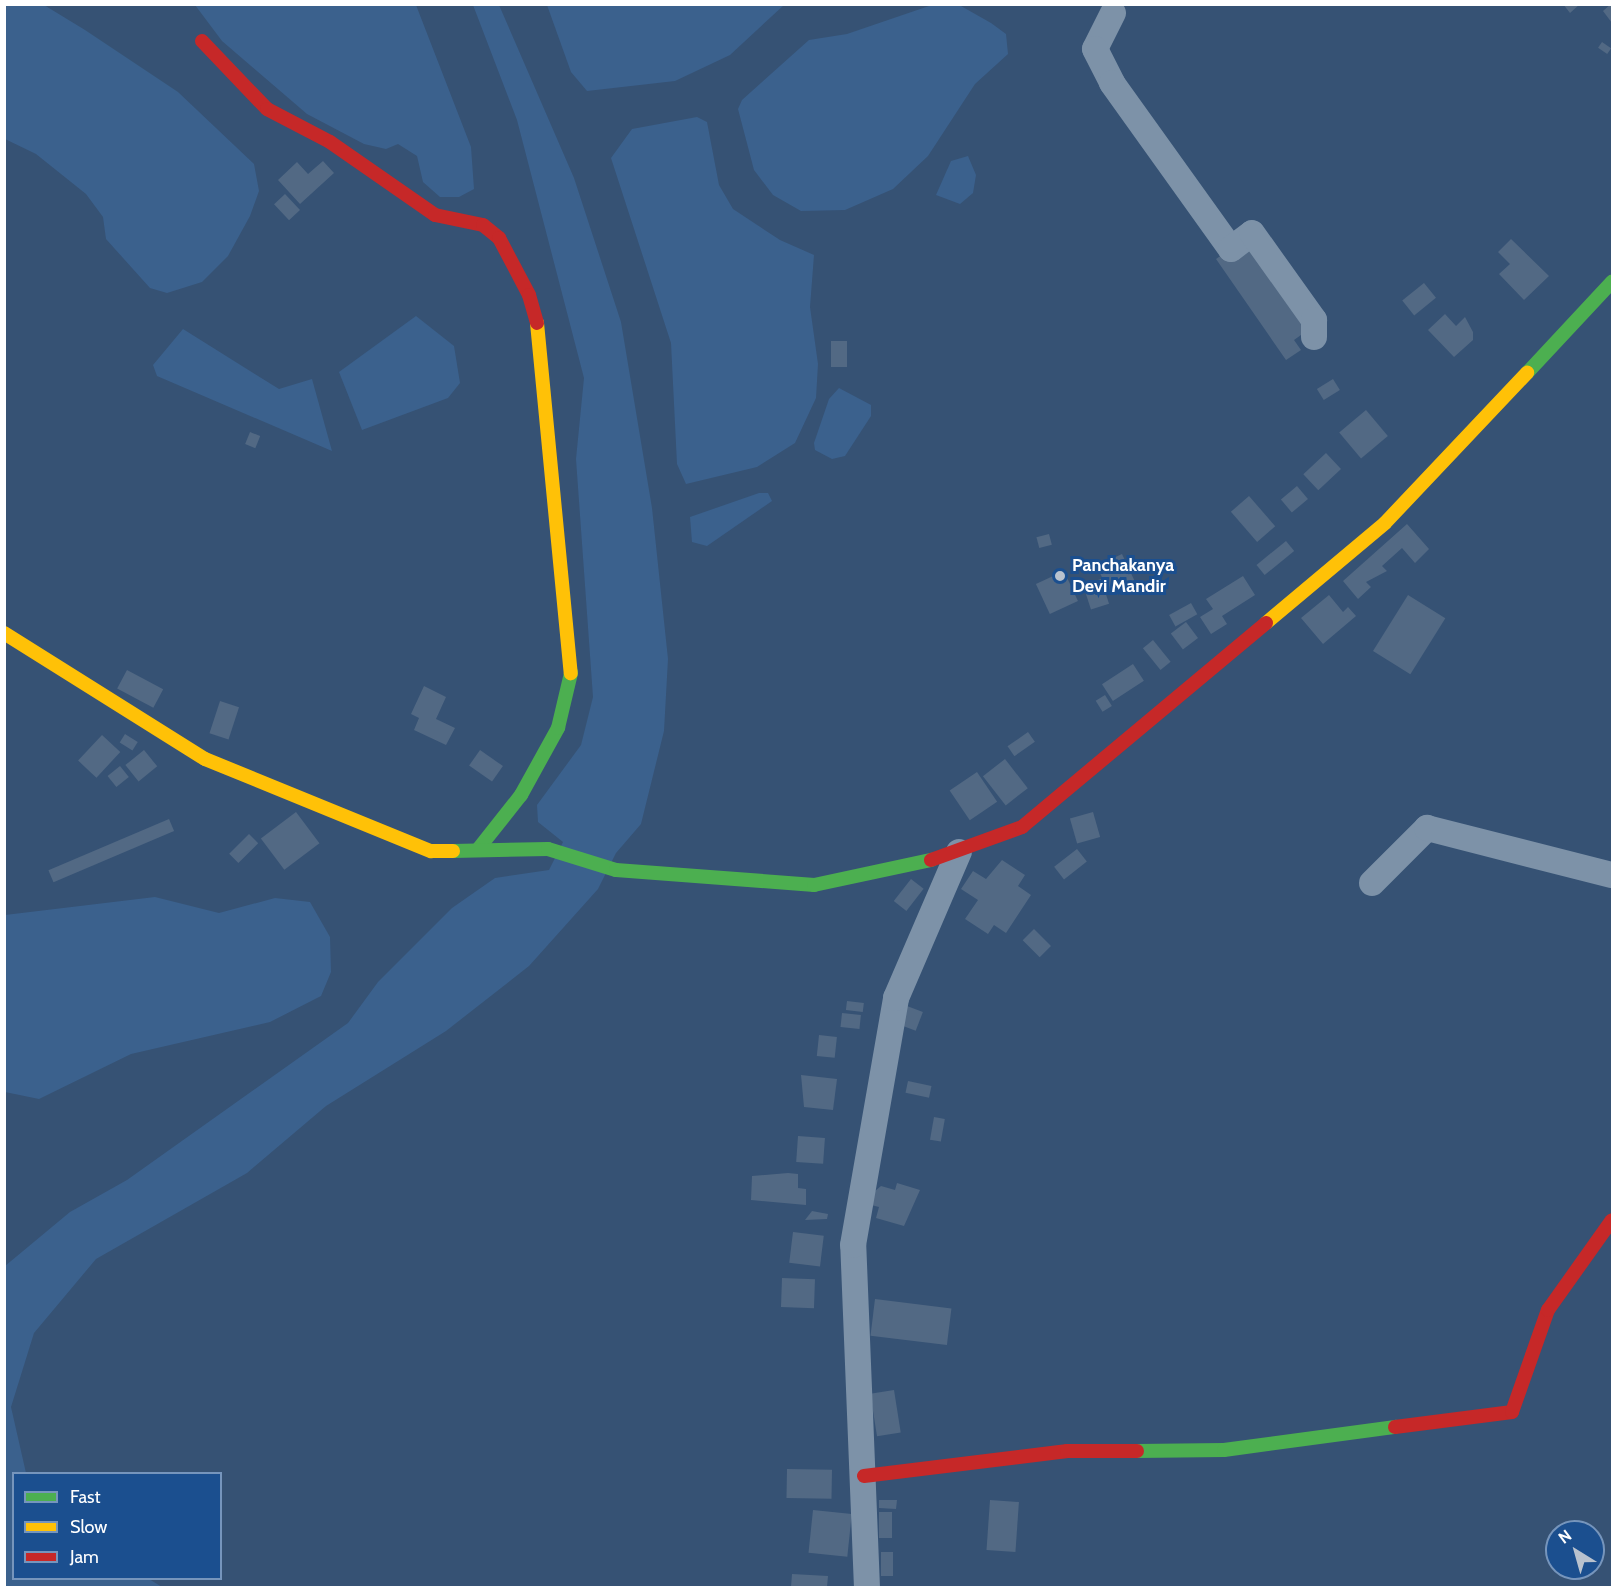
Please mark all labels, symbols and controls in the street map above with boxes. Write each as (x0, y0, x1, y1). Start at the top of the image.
place label: Panchakanya Devi Mandir (1072, 555, 1174, 598)
marker: Panchakanya Devi Mandir (1053, 569, 1067, 583)
legend (12, 1472, 222, 1580)
text: Fast (70, 1486, 101, 1508)
text: Slow (70, 1516, 107, 1538)
north arrow (1545, 1520, 1605, 1580)
text: N (1555, 1526, 1575, 1548)
text: Jam (70, 1546, 99, 1568)

